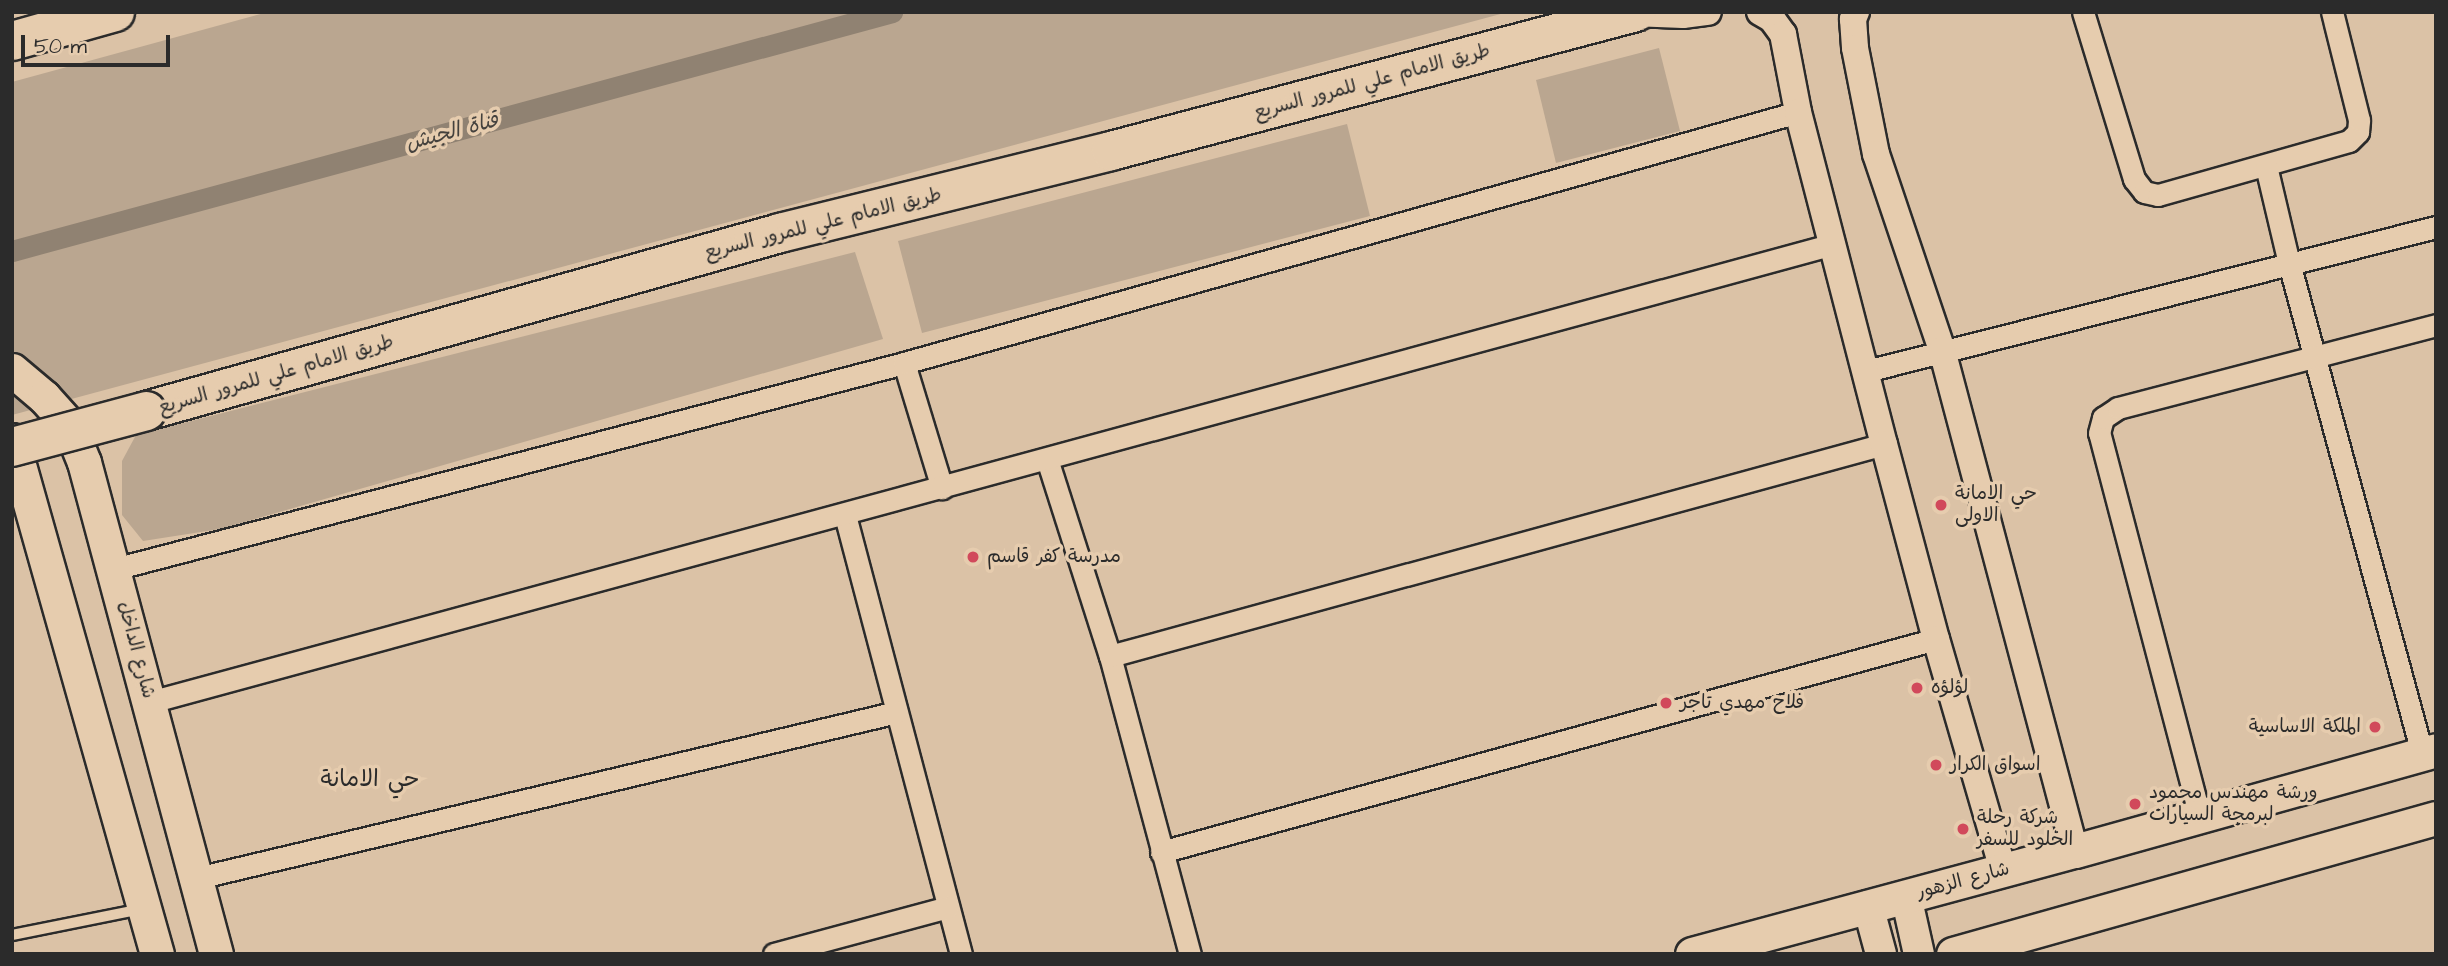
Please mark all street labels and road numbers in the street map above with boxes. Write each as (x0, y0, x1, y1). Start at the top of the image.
street label: طريق الامام علي للمرور السريع (1251, 39, 1493, 125)
street label: طريق الامام علي للمرور السريع (702, 183, 944, 265)
street label: طريق الامام علي للمرور السريع (156, 330, 396, 420)
street label: شارع الداخل (112, 599, 160, 701)
street label: شارع الزهور (1914, 858, 2012, 904)

